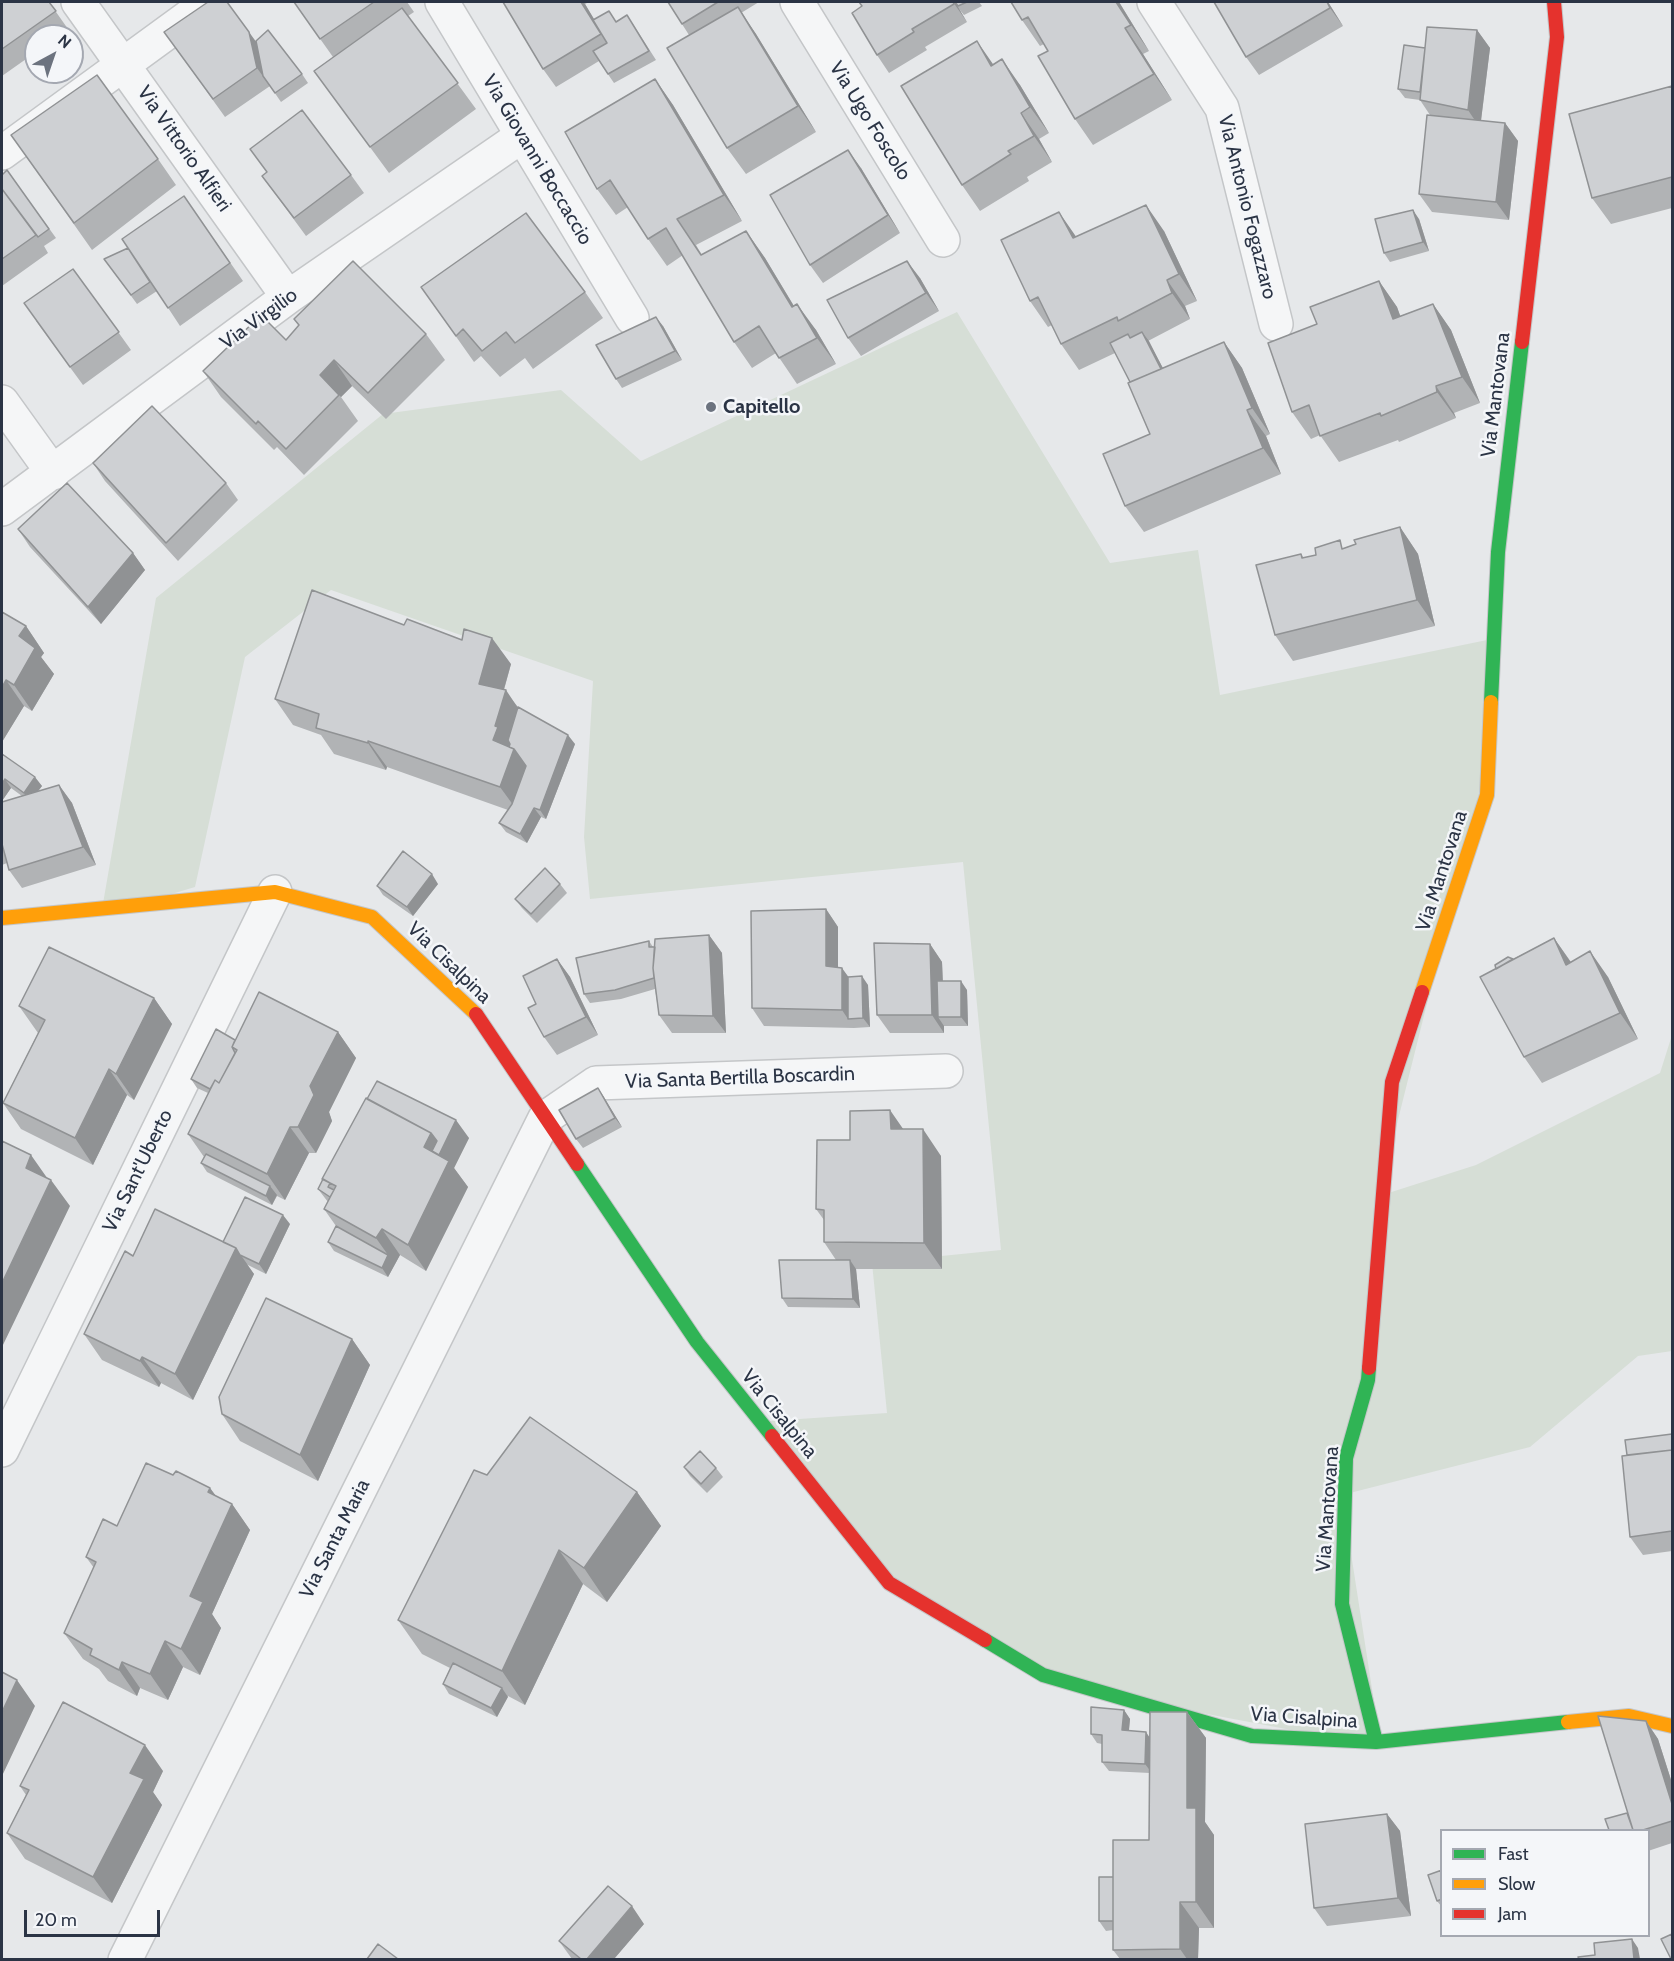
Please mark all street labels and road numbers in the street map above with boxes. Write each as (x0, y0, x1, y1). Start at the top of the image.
street label: Via Ugo Foscolo (824, 57, 916, 185)
street label: Via Giovanni Boccaccio (477, 71, 597, 249)
street label: Via Vittorio Alfieri (132, 82, 236, 216)
street label: Via Antonio Fogazzaro (1212, 112, 1282, 302)
street label: Via Virgilio (216, 283, 302, 355)
street label: Via Mantovana (1476, 331, 1516, 459)
street label: Via Mantovana (1411, 807, 1473, 935)
street label: Via Cisalpina (402, 917, 496, 1009)
street label: Via Santa Bertilla Boscardin (625, 1062, 855, 1094)
street label: Via Sant'Uberto (98, 1106, 178, 1236)
street label: Via Cisalpina (736, 1365, 822, 1463)
street label: Via Mantovana (1312, 1445, 1344, 1573)
street label: Via Santa Maria (295, 1475, 375, 1603)
street label: Via Cisalpina (1250, 1702, 1358, 1734)

